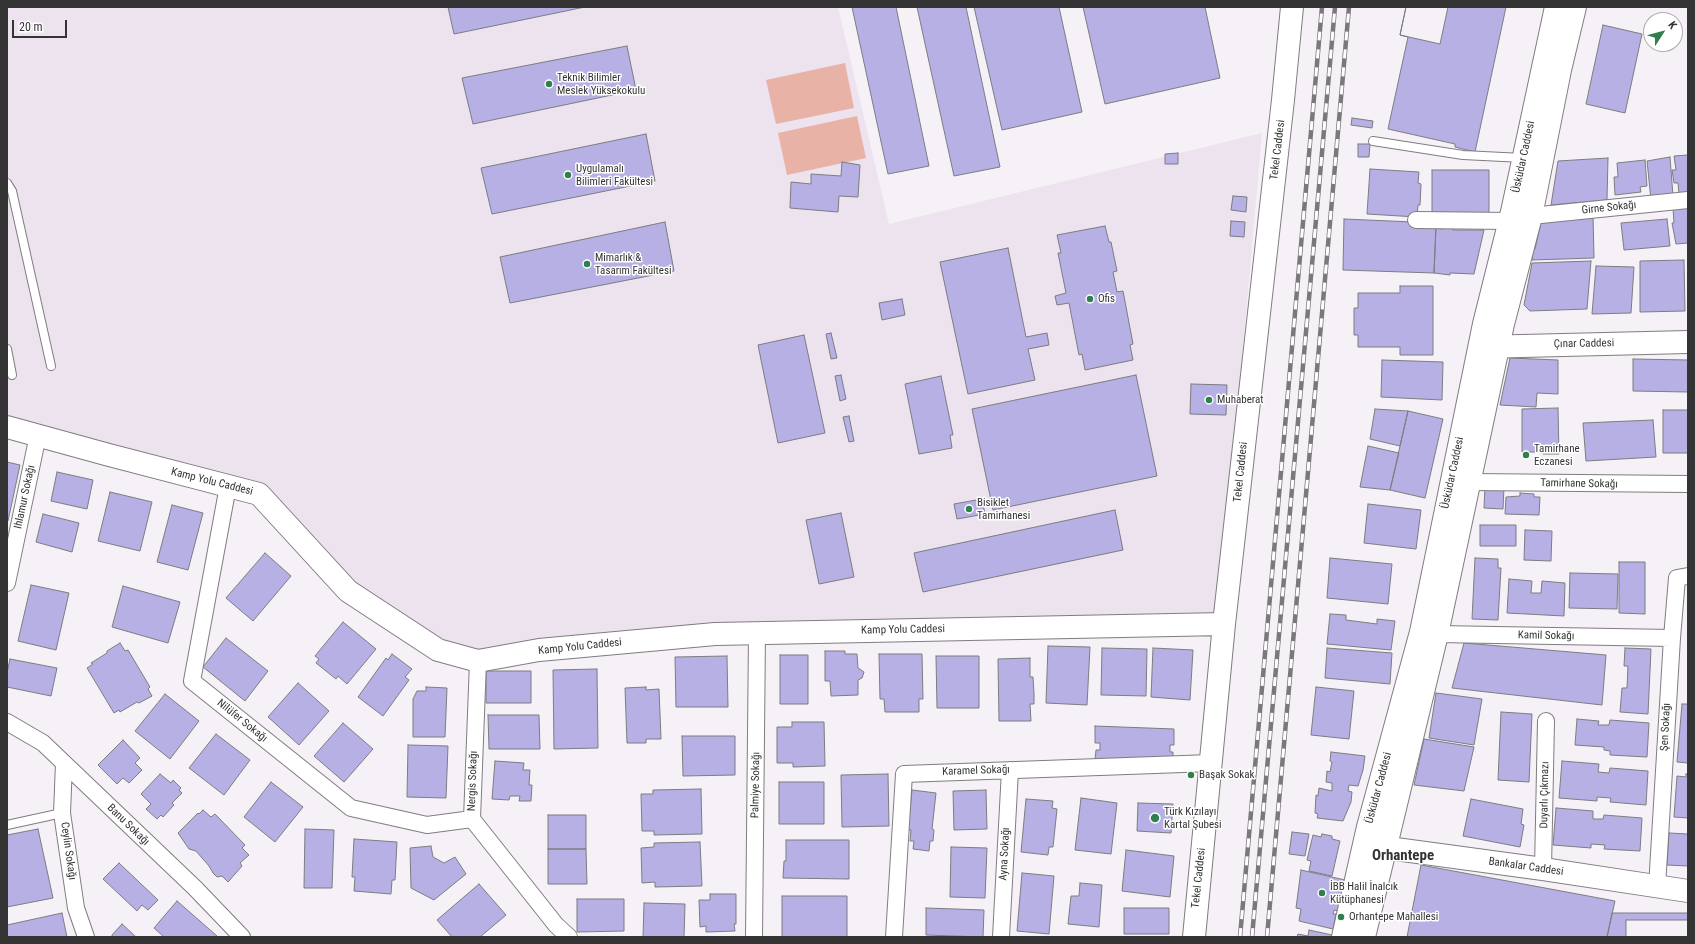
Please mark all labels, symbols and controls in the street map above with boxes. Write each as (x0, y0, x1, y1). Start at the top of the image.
scale bar (14, 12, 69, 38)
north arrow (1643, 12, 1683, 52)
text: K (1665, 19, 1679, 32)
text: 20 m (19, 20, 43, 34)
place label: Teknik Bilimler Meslek Yüksekokulu (557, 71, 645, 97)
marker: Teknik Bilimler Meslek Yüksekokulu (544, 79, 554, 89)
street label: Tekel Caddesi (1268, 119, 1288, 181)
street label: Üsküdar Caddesi (1510, 120, 1538, 194)
place label: Uygulamalı Bilimleri Fakültesi (576, 162, 653, 188)
marker: Uygulamalı Bilimleri Fakültesi (563, 170, 573, 180)
street label: Girne Sokağı (1581, 199, 1637, 217)
place label: Mimarlık & Tasarım Fakültesi (595, 251, 672, 277)
marker: Mimarlık & Tasarım Fakültesi (582, 259, 592, 269)
place label: Ofis (1098, 292, 1115, 306)
marker: Ofis (1085, 294, 1095, 304)
street label: Çınar Caddesi (1554, 337, 1614, 351)
place label: Muhaberat (1217, 393, 1263, 407)
marker: Muhaberat (1204, 395, 1214, 405)
street label: Üsküdar Caddesi (1439, 436, 1467, 510)
street label: Tekel Caddesi (1231, 441, 1251, 503)
place label: Tamirhane Eczanesi (1534, 442, 1580, 468)
marker: Tamirhane Eczanesi (1521, 450, 1531, 460)
street label: Ihlamur Sokağı (12, 464, 38, 530)
street label: Kamp Yolu Caddesi (170, 465, 254, 499)
street label: Tamirhane Sokağı (1540, 477, 1618, 491)
place label: Bisiklet Tamirhanesi (977, 496, 1030, 522)
marker: Bisiklet Tamirhanesi (964, 504, 974, 514)
street label: Kamp Yolu Caddesi (861, 623, 945, 637)
street label: Kamil Sokağı (1518, 629, 1574, 643)
street label: Kamp Yolu Caddesi (538, 636, 622, 658)
street label: Nilüfer Sokağı (214, 697, 270, 745)
street label: Şen Sokağı (1658, 703, 1674, 751)
street label: Nergis Sokağı (465, 751, 481, 811)
street label: Üsküdar Caddesi (1363, 751, 1395, 825)
street label: Palmiye Sokağı (749, 752, 763, 818)
street label: Duyarlı Çıkmazı (1538, 761, 1552, 829)
street label: Karamel Sokağı (942, 763, 1010, 779)
place label: Başak Sokak (1199, 768, 1254, 782)
marker: Başak Sokak (1186, 770, 1196, 780)
street label: Banu Sokağı (104, 802, 152, 848)
place label: Türk Kızılayı Kartal Şubesi (1164, 805, 1222, 831)
marker: Türk Kızılayı Kartal Şubesi (1149, 812, 1161, 824)
street label: Ceylin Sokağı (57, 821, 79, 881)
street label: Ayna Sokağı (997, 827, 1013, 881)
street label: Tekel Caddesi (1189, 847, 1209, 909)
district label: Orhantepe (1372, 847, 1434, 865)
street label: Bankalar Caddesi (1488, 855, 1564, 879)
place label: İBB Halil İnalcık Kütüphanesi (1330, 880, 1398, 906)
marker: İBB Halil İnalcık Kütüphanesi (1317, 888, 1327, 898)
place label: Orhantepe Mahallesi (1349, 910, 1438, 924)
marker: Orhantepe Mahallesi (1336, 912, 1346, 922)

